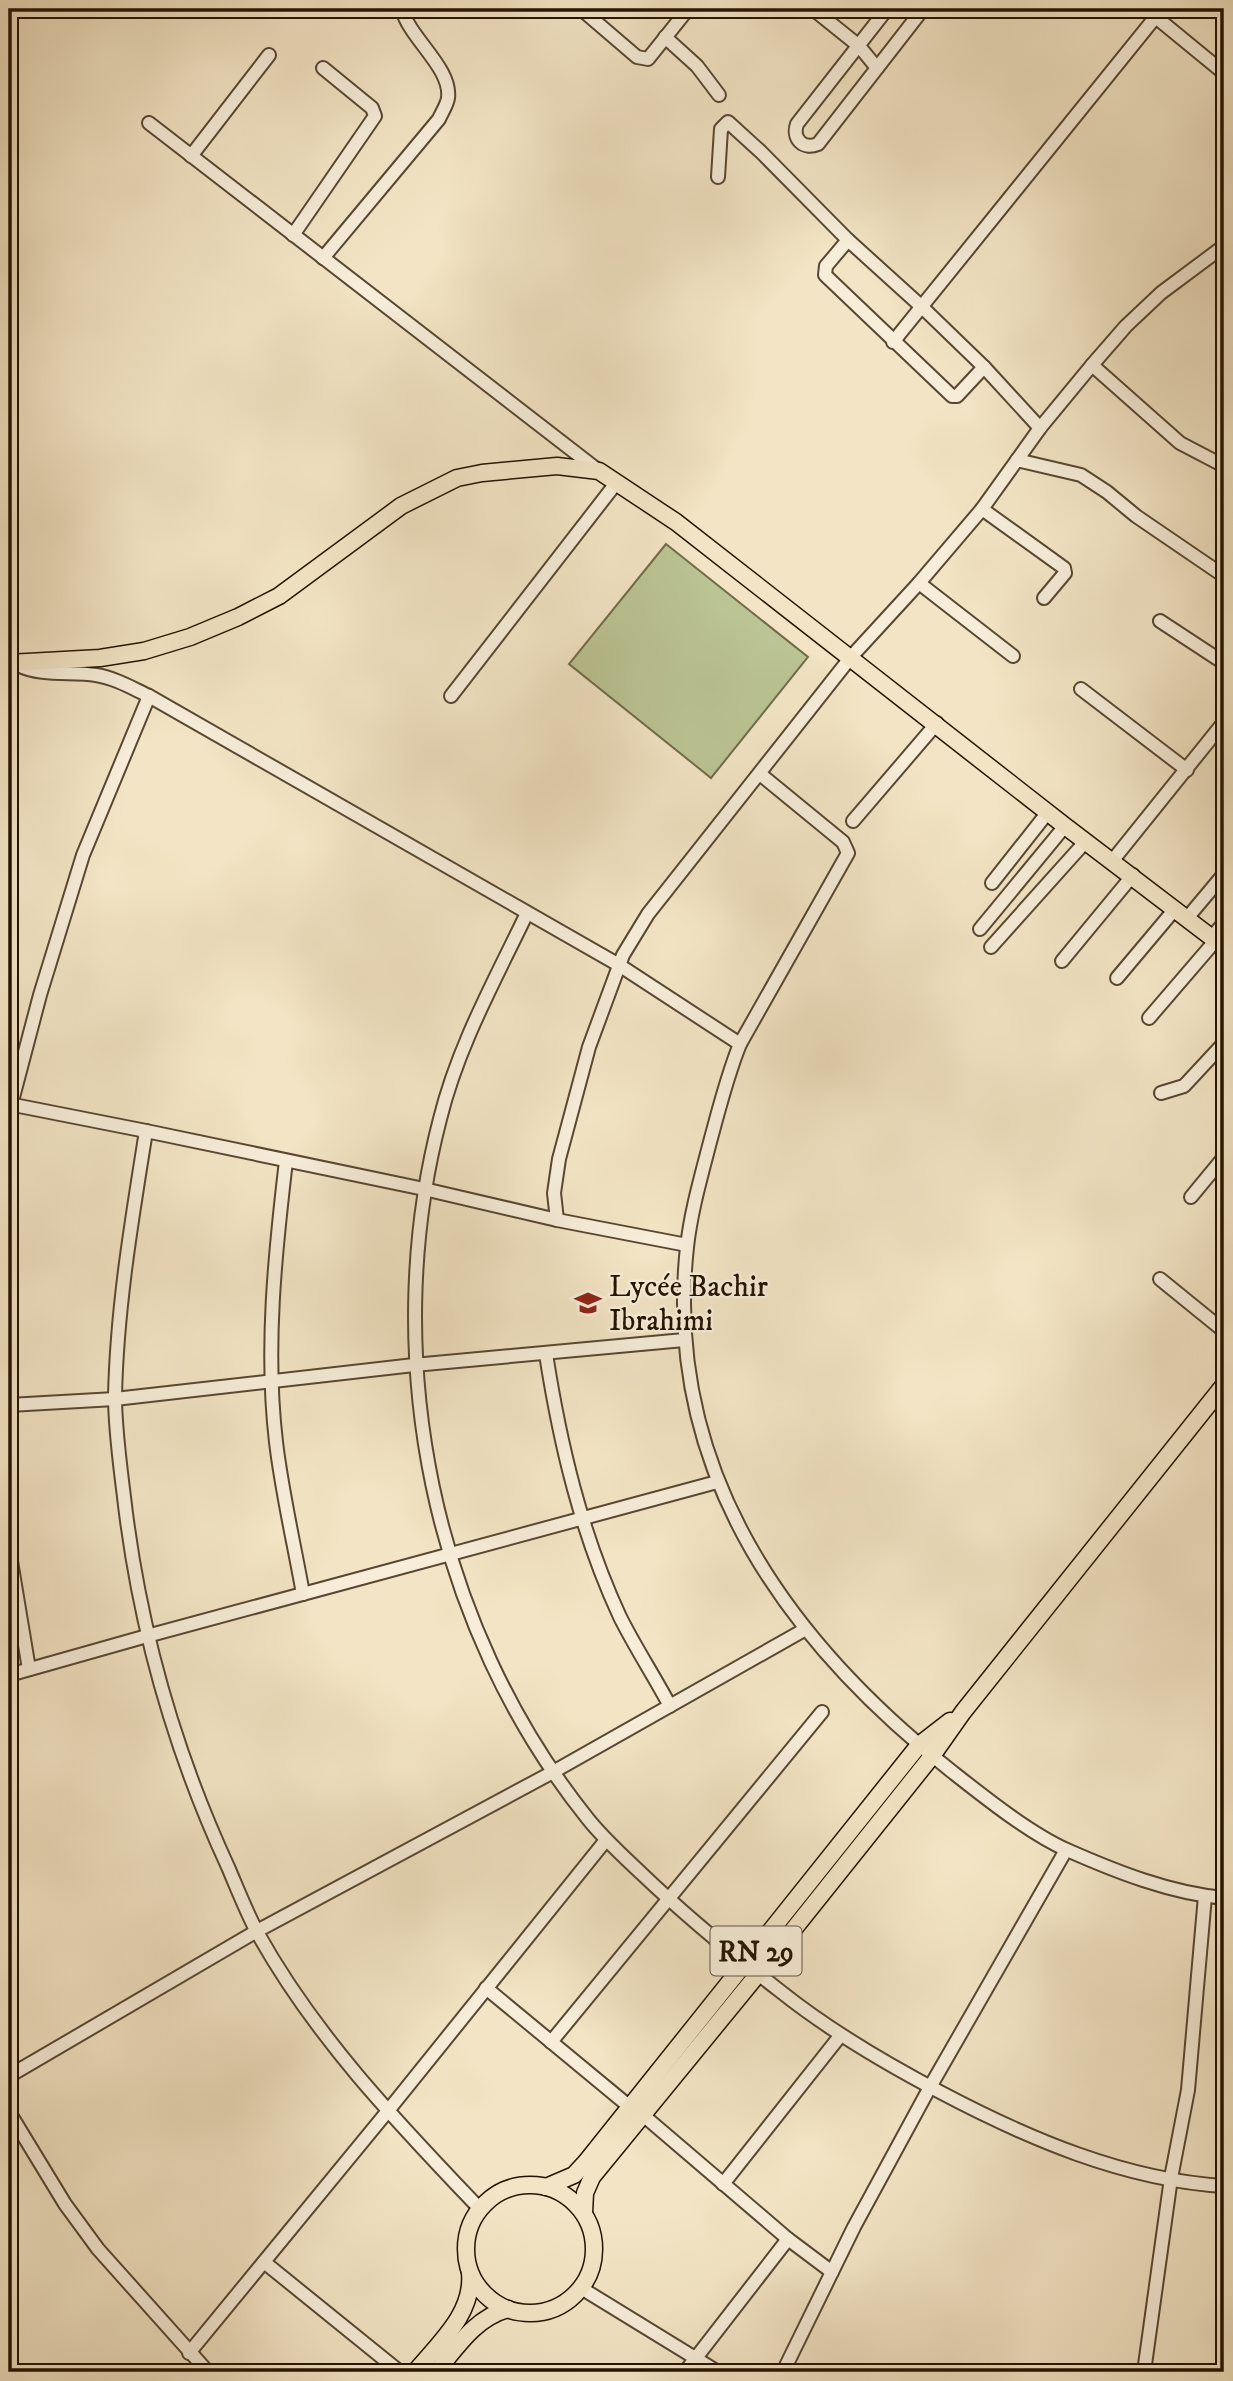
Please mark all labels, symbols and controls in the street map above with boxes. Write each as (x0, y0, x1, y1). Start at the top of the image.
place label: Lycée Bachir Ibrahimi (609, 1269, 768, 1340)
school or university icon: Lycée Bachir Ibrahimi (573, 1288, 603, 1318)
road number: RN 29 (710, 1926, 802, 1976)

